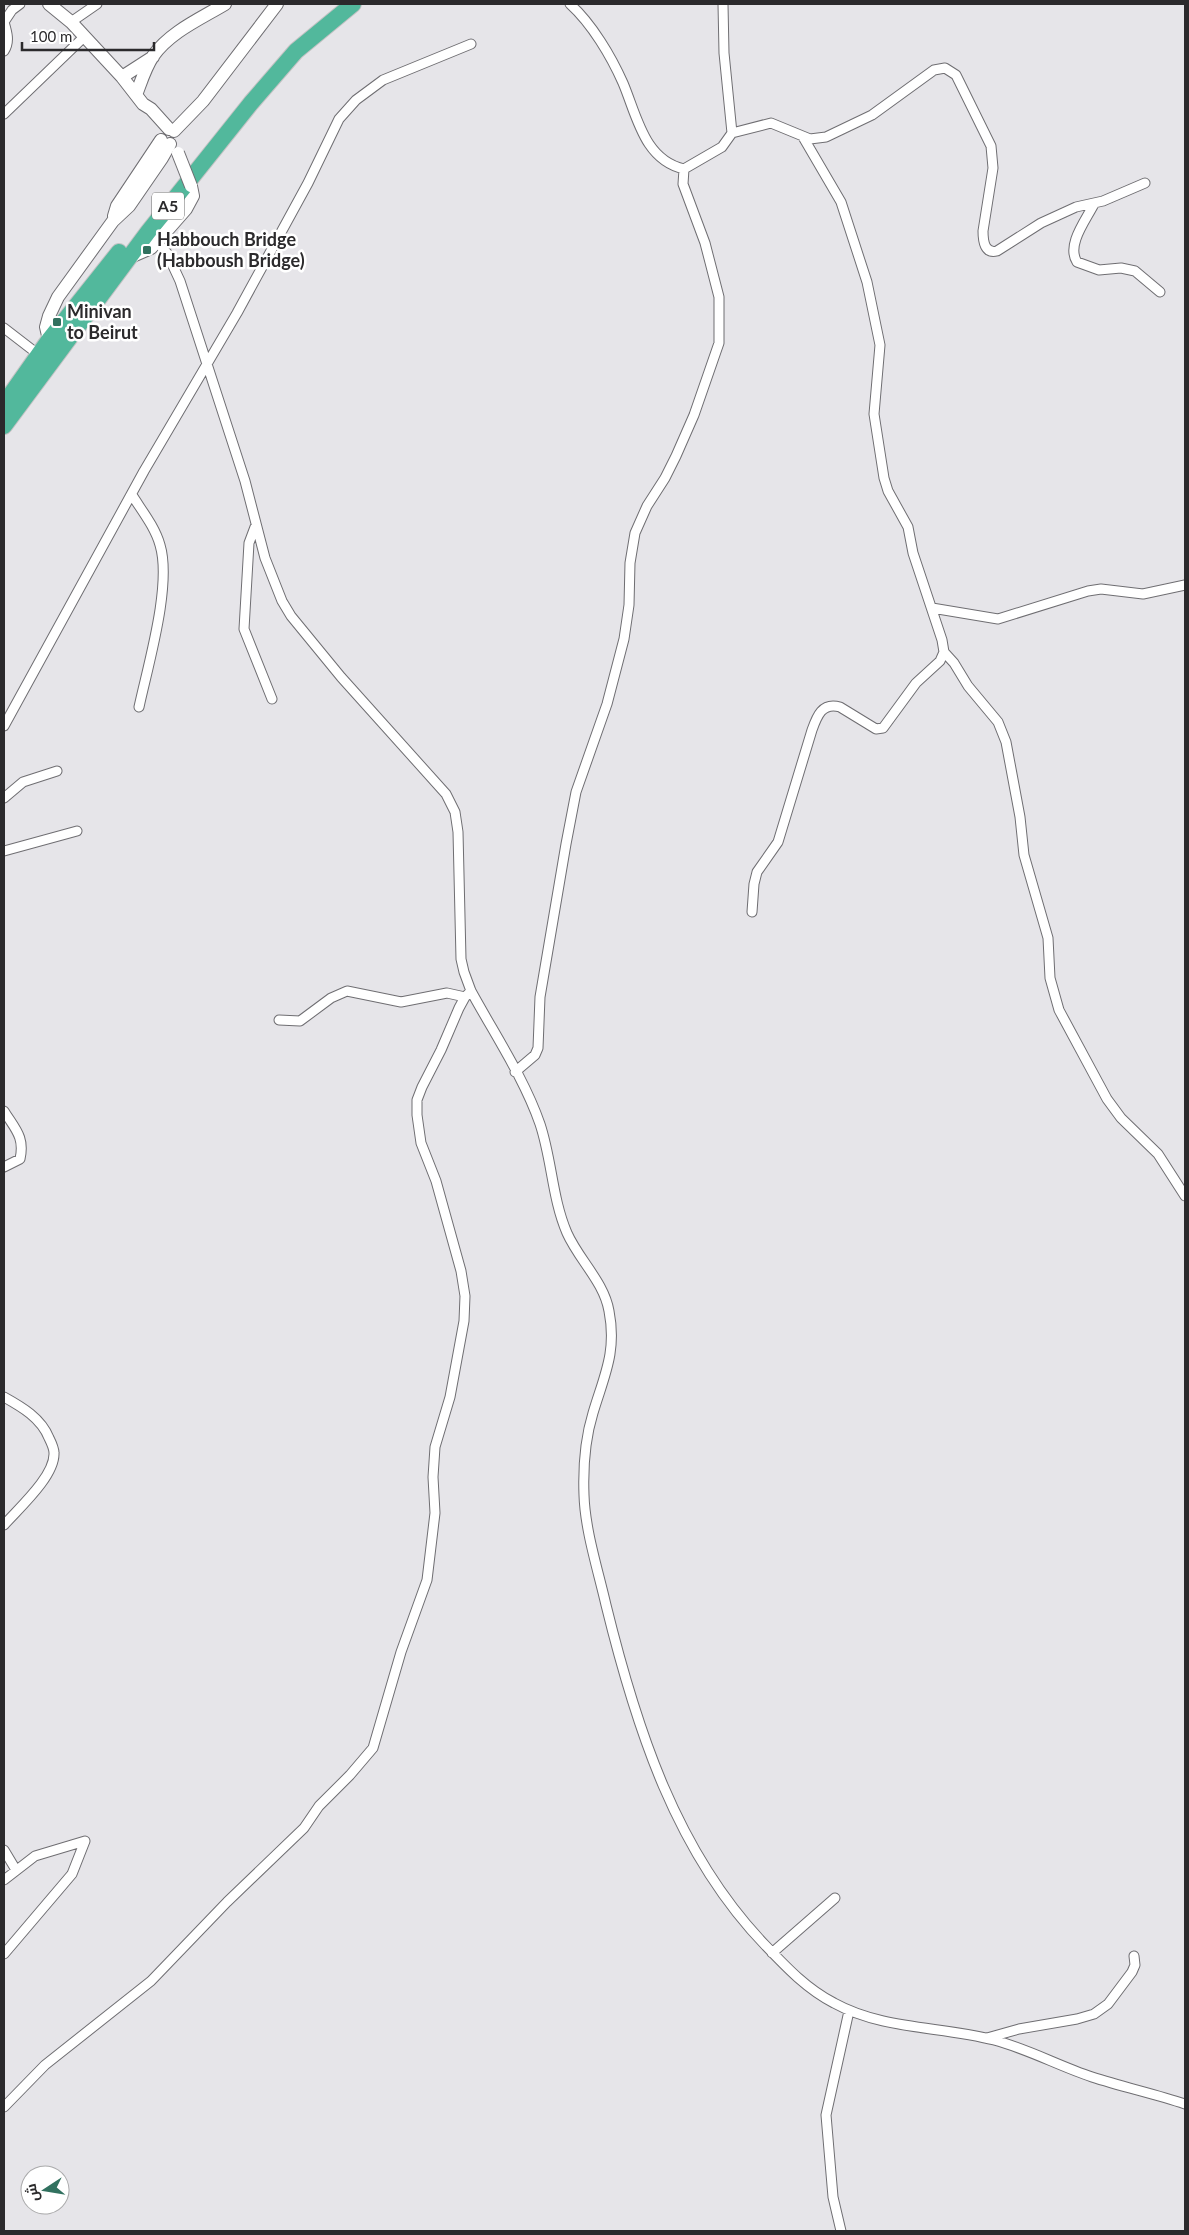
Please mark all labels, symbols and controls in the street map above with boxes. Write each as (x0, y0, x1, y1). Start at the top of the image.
scale bar (22, 20, 155, 52)
text: 100 m (30, 27, 72, 45)
road number: A5 (152, 192, 184, 220)
place label: Habbouch Bridge (Habboush Bridge) (157, 228, 305, 271)
marker: Habbouch Bridge (Habboush Bridge) (141, 244, 153, 256)
place label: Minivan to Beirut (67, 300, 138, 343)
marker: Minivan to Beirut (51, 316, 63, 328)
north arrow (20, 2165, 70, 2215)
text: ش (22, 2182, 43, 2203)

